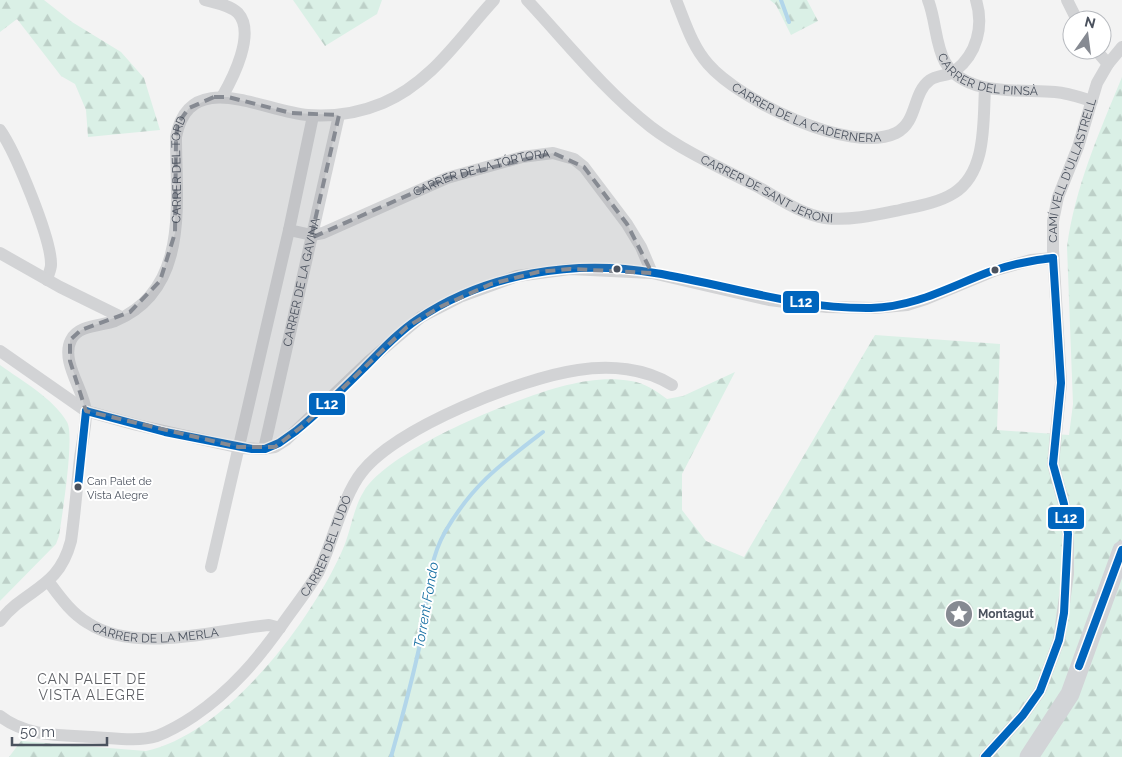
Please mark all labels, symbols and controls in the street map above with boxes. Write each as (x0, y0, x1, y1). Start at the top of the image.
north arrow (1062, 10, 1112, 60)
text: N (1083, 13, 1097, 31)
street label: CARRER DEL PINSÀ (935, 51, 1038, 98)
street label: CARRER DE LA CADERNERA (729, 80, 882, 145)
street label: CAMÍ VELL D'ULLASTRELL (1046, 97, 1099, 243)
street label: CARRER DEL TORD (168, 113, 189, 224)
street label: CARRER DE LA TÓRTORA (411, 146, 551, 199)
street label: CARRER DE SANT JERONI (698, 152, 833, 226)
street label: CARRER DE LA GAVINA (280, 216, 323, 348)
unlabelled marker (612, 264, 622, 274)
unlabelled marker (990, 265, 1000, 275)
line badge: L12 (782, 290, 820, 314)
text: L12 (790, 294, 813, 310)
line badge: L12 (308, 392, 346, 416)
text: L12 (316, 396, 339, 412)
place label: Can Palet de Vista Alegre (87, 475, 152, 502)
marker: Can Palet de Vista Alegre (73, 482, 83, 492)
street label: CARRER DEL TUDÓ (298, 493, 354, 599)
line badge: L12 (1047, 506, 1085, 530)
text: L12 (1055, 510, 1078, 526)
water label: Torrent Fondo (411, 561, 441, 649)
place icon: Montagut (944, 599, 974, 629)
place label: Montagut (978, 607, 1034, 621)
street label: CARRER DE LA MERLA (90, 620, 219, 646)
district label: CAN PALET DE VISTA ALEGRE (37, 671, 147, 703)
scale bar (12, 714, 108, 746)
text: 50 m (20, 723, 55, 741)

